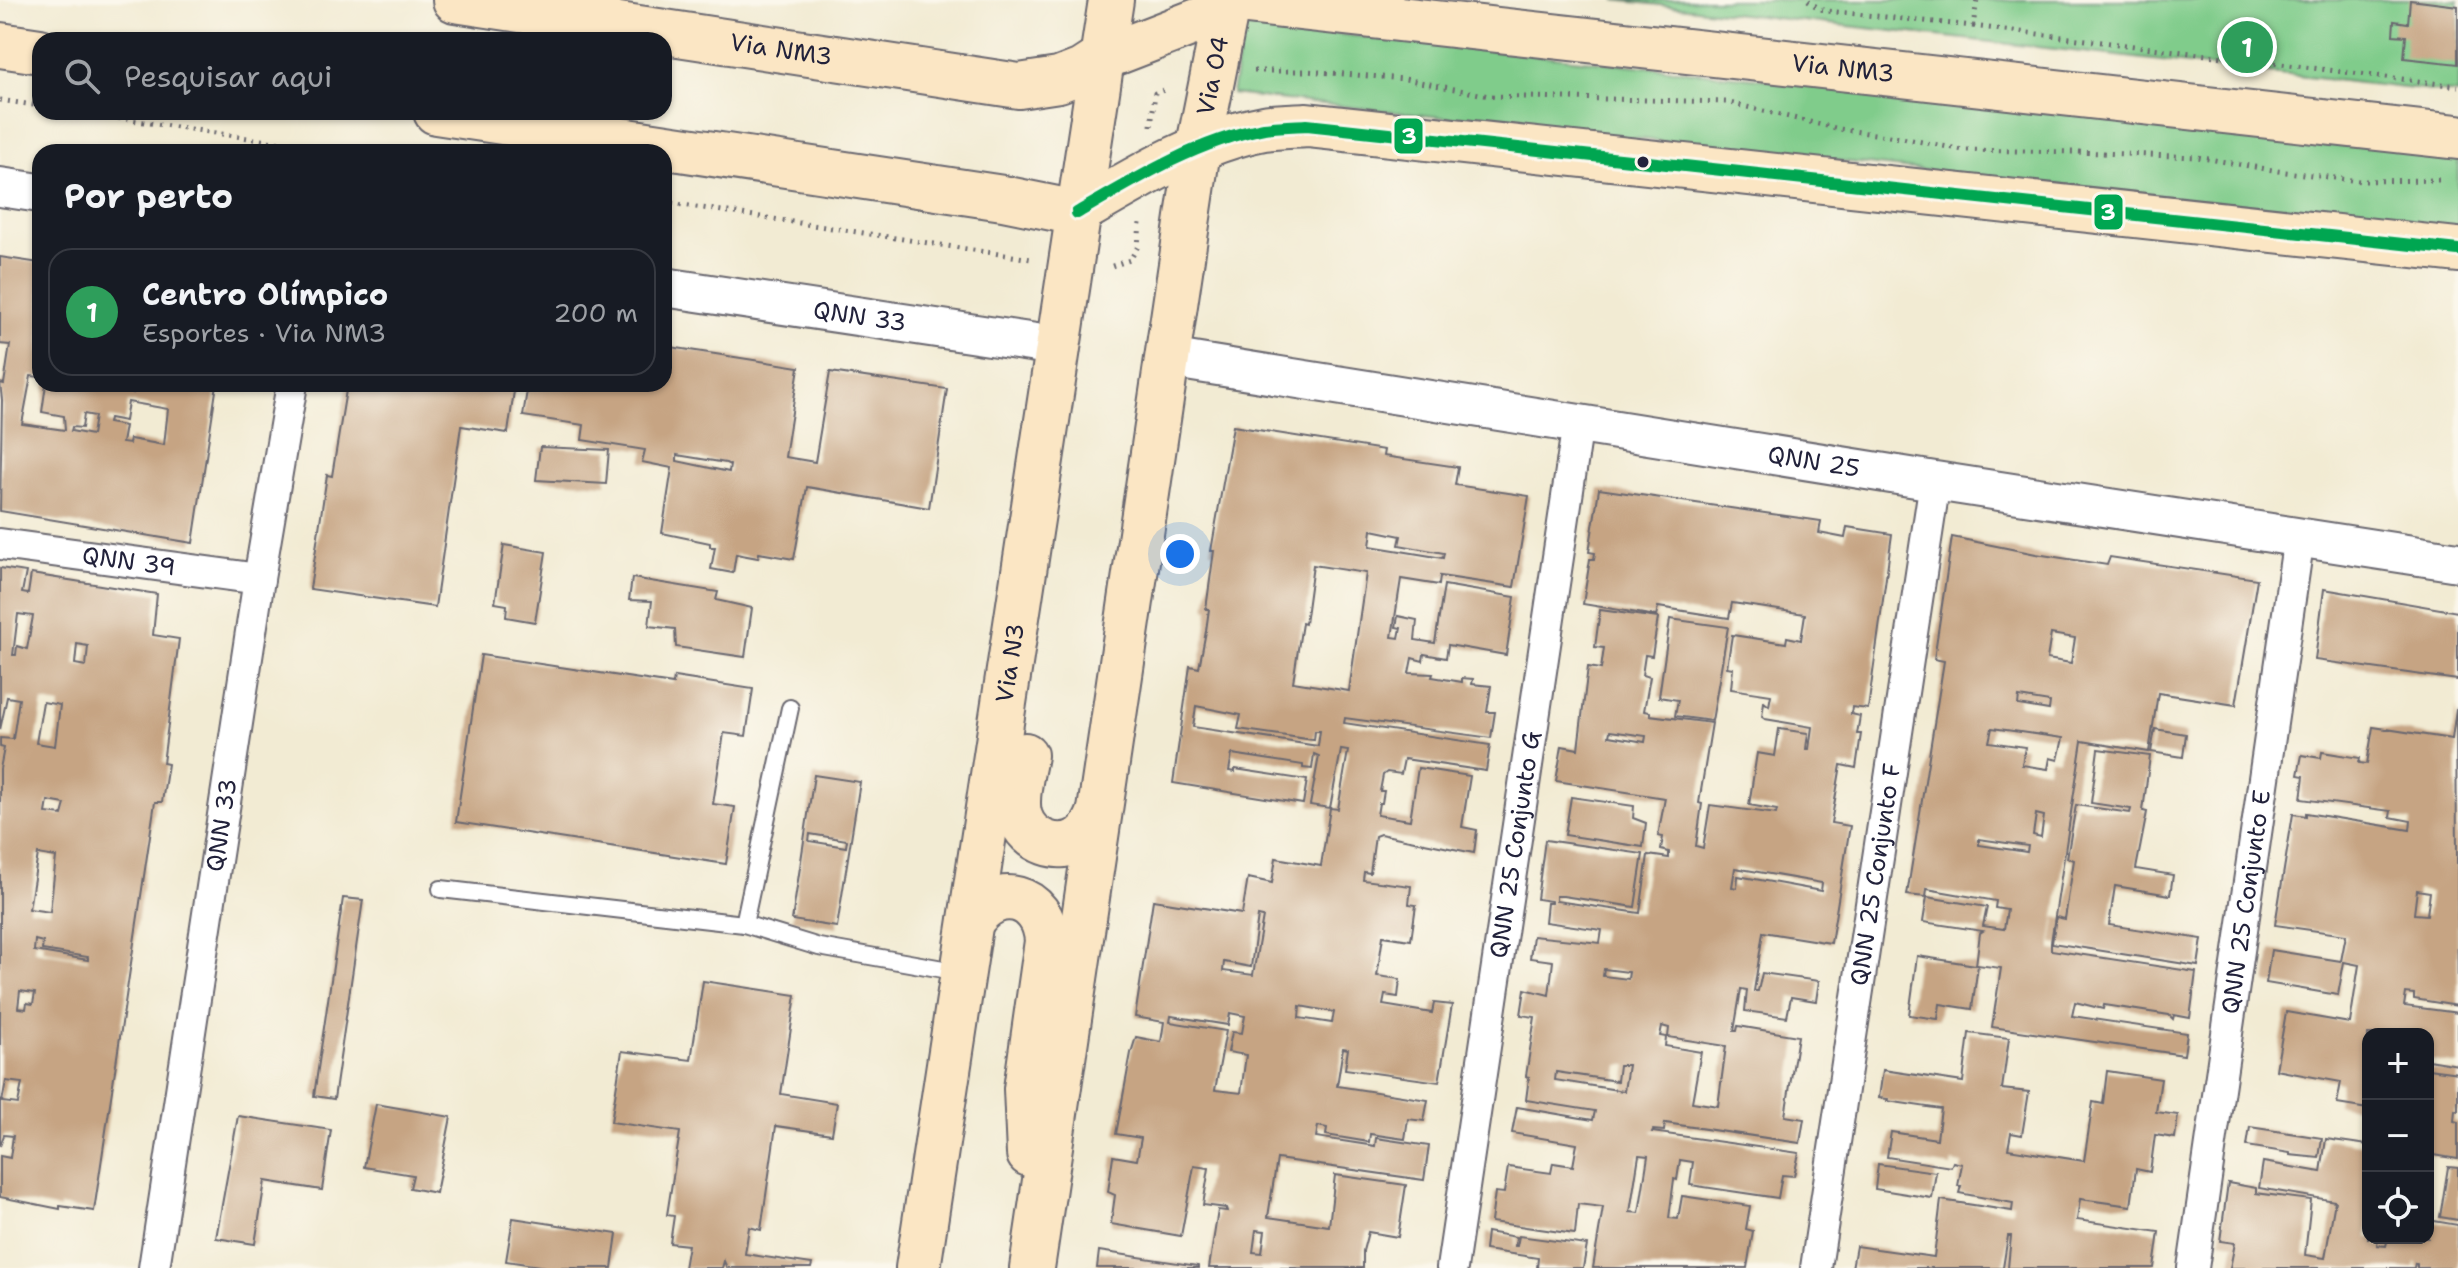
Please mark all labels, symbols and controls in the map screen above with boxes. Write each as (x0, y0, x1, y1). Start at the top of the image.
pin: 1 (2221, 17, 2273, 77)
street label: Via NM3 (728, 26, 835, 73)
search box (32, 32, 672, 120)
street label: Via O4 (1189, 33, 1236, 118)
street label: Via NM3 (1790, 47, 1896, 90)
icon: search (60, 54, 104, 98)
text: Pesquisar aqui (124, 56, 333, 97)
line badge: 3 (1393, 117, 1424, 155)
text: 3 (1401, 122, 1417, 151)
unlabelled marker (1635, 154, 1651, 170)
text: Por perto (64, 173, 233, 219)
line badge: 3 (2093, 193, 2124, 231)
text: 3 (2100, 198, 2116, 227)
text: Centro Olímpico (142, 274, 388, 315)
street label: QNN 33 (811, 294, 909, 339)
text: 1 (86, 295, 98, 330)
text: 200 m (553, 295, 638, 330)
text: Esportes · Via NM3 (142, 315, 386, 350)
street label: QNN 25 (1765, 438, 1862, 485)
your location (1160, 534, 1200, 574)
street label: QNN 39 (80, 539, 178, 584)
street label: Via N3 (988, 621, 1032, 705)
street label: QNN 25 Conjunto G (1482, 729, 1548, 960)
street label: QNN 25 Conjunto F (1843, 761, 1908, 988)
street label: QNN 33 (199, 776, 244, 874)
street label: QNN 25 Conjunto E (2214, 788, 2278, 1016)
map controls (2362, 1028, 2434, 1244)
button: + (2362, 1028, 2434, 1100)
button: − (2362, 1100, 2434, 1172)
button: locate (2362, 1172, 2434, 1244)

